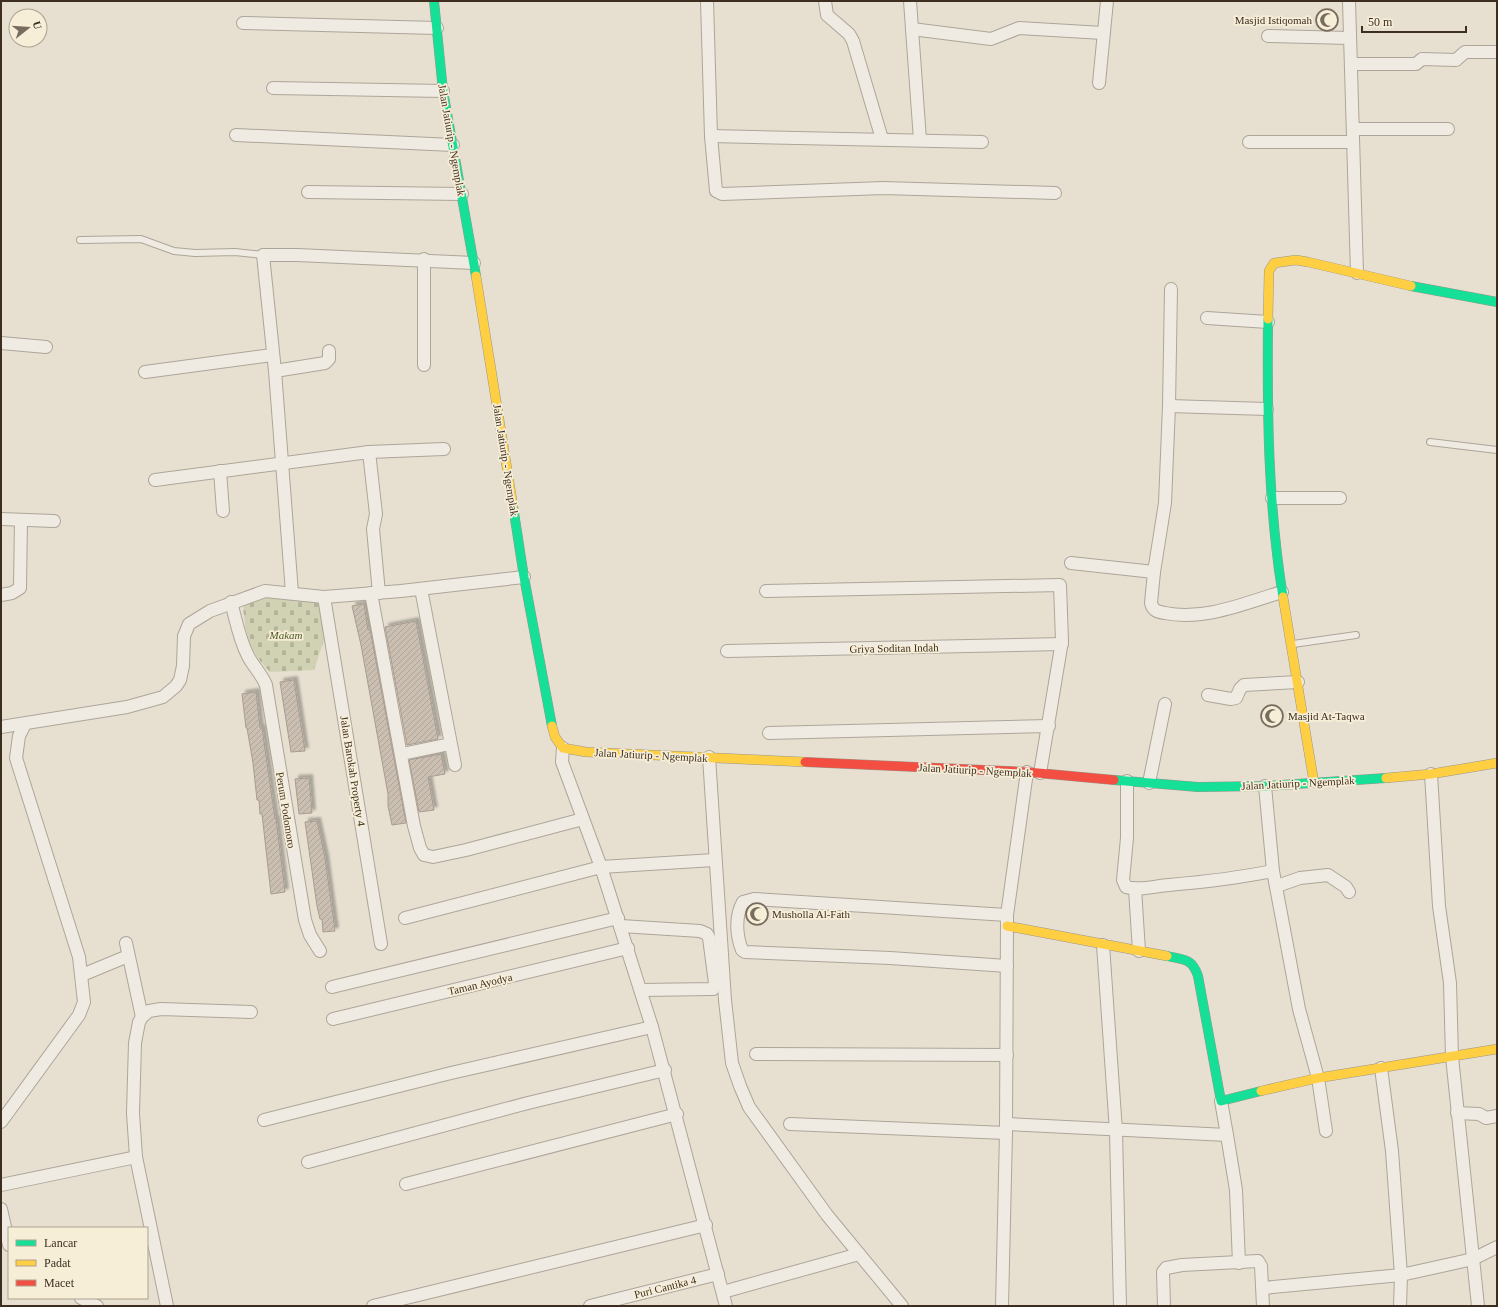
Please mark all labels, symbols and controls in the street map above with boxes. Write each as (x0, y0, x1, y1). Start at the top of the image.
mosque icon: Masjid Istiqomah (1314, 7, 1340, 33)
north arrow (8, 8, 48, 48)
scale bar (1362, 8, 1466, 34)
place label: Masjid Istiqomah (1235, 14, 1312, 26)
text: 50 m (1368, 15, 1393, 29)
text: U (31, 20, 44, 31)
street label: Jalan Jatiurip - Ngemplak (436, 83, 468, 197)
street label: Jalan Jatiurip - Ngemplak (491, 403, 521, 517)
park label: Makam (269, 629, 303, 641)
street label: Griya Soditan Indah (849, 641, 939, 655)
mosque icon: Masjid At-Taqwa (1259, 703, 1285, 729)
place label: Masjid At-Taqwa (1288, 710, 1365, 722)
street label: Jalan Barokah Property 4 (338, 715, 368, 827)
street label: Jalan Jatiurip - Ngemplak (594, 746, 708, 764)
street label: Jalan Jatiurip - Ngemplak (918, 761, 1032, 779)
street label: Perum Podomoro (274, 771, 298, 850)
street label: Jalan Jatiurip - Ngemplak (1241, 774, 1355, 792)
mosque icon: Musholla Al-Fath (744, 901, 770, 927)
place label: Musholla Al-Fath (772, 908, 850, 920)
street label: Taman Ayodya (447, 971, 513, 997)
legend (8, 1227, 148, 1299)
text: Lancar (44, 1236, 77, 1250)
text: Padat (44, 1256, 71, 1270)
street label: Puri Cantika 4 (633, 1273, 698, 1301)
text: Macet (44, 1276, 75, 1290)

